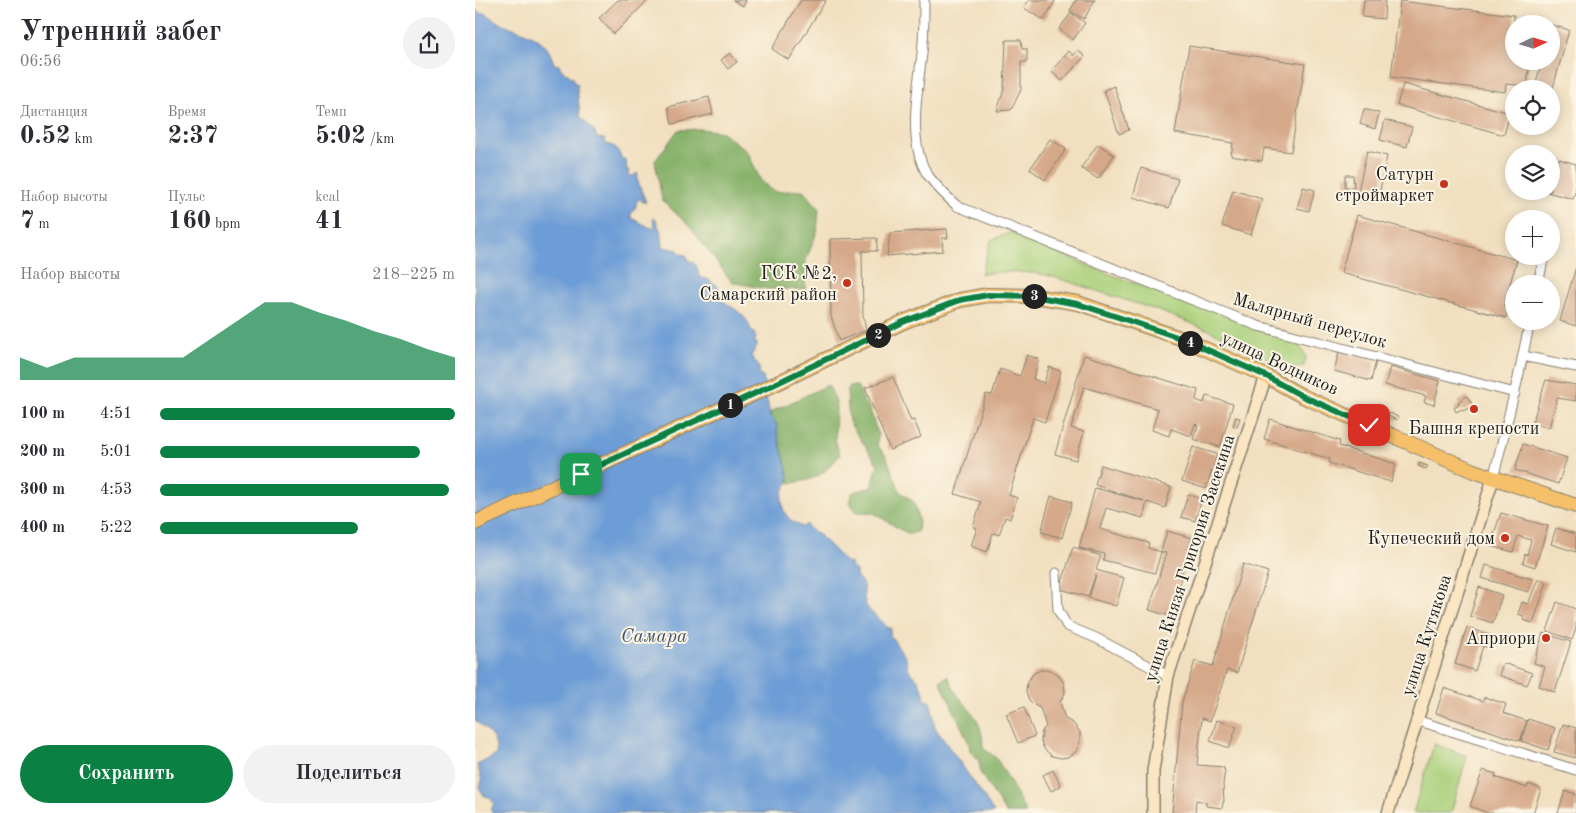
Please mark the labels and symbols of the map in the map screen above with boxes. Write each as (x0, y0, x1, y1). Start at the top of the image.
north arrow (1505, 15, 1560, 70)
place label: Сатурн строймаркет (1335, 166, 1434, 205)
marker: Сатурн строймаркет (1438, 178, 1450, 190)
place label: ГСК №2, Самарский район (699, 265, 837, 304)
marker: ГСК №2, Самарский район (841, 277, 853, 289)
pin: 3 (1021, 284, 1047, 308)
street label: Малярный переулок (1231, 290, 1389, 352)
pin: 2 (865, 322, 891, 348)
street label: улица Водников (1218, 329, 1341, 399)
pin: 4 (1177, 330, 1203, 356)
pin: 1 (717, 392, 743, 418)
marker: Башня крепости (1468, 403, 1480, 415)
pin (1348, 404, 1390, 446)
place label: Башня крепости (1408, 420, 1540, 438)
street label: улица Князя Григория Засекина (1141, 432, 1239, 684)
pin (560, 453, 602, 495)
place label: Купеческий дом (1368, 530, 1495, 548)
marker: Купеческий дом (1499, 532, 1511, 544)
street label: улица Кутякова (1399, 572, 1455, 699)
water label: Самара (621, 628, 687, 647)
place label: Априори (1465, 630, 1536, 648)
marker: Априори (1540, 632, 1552, 644)

